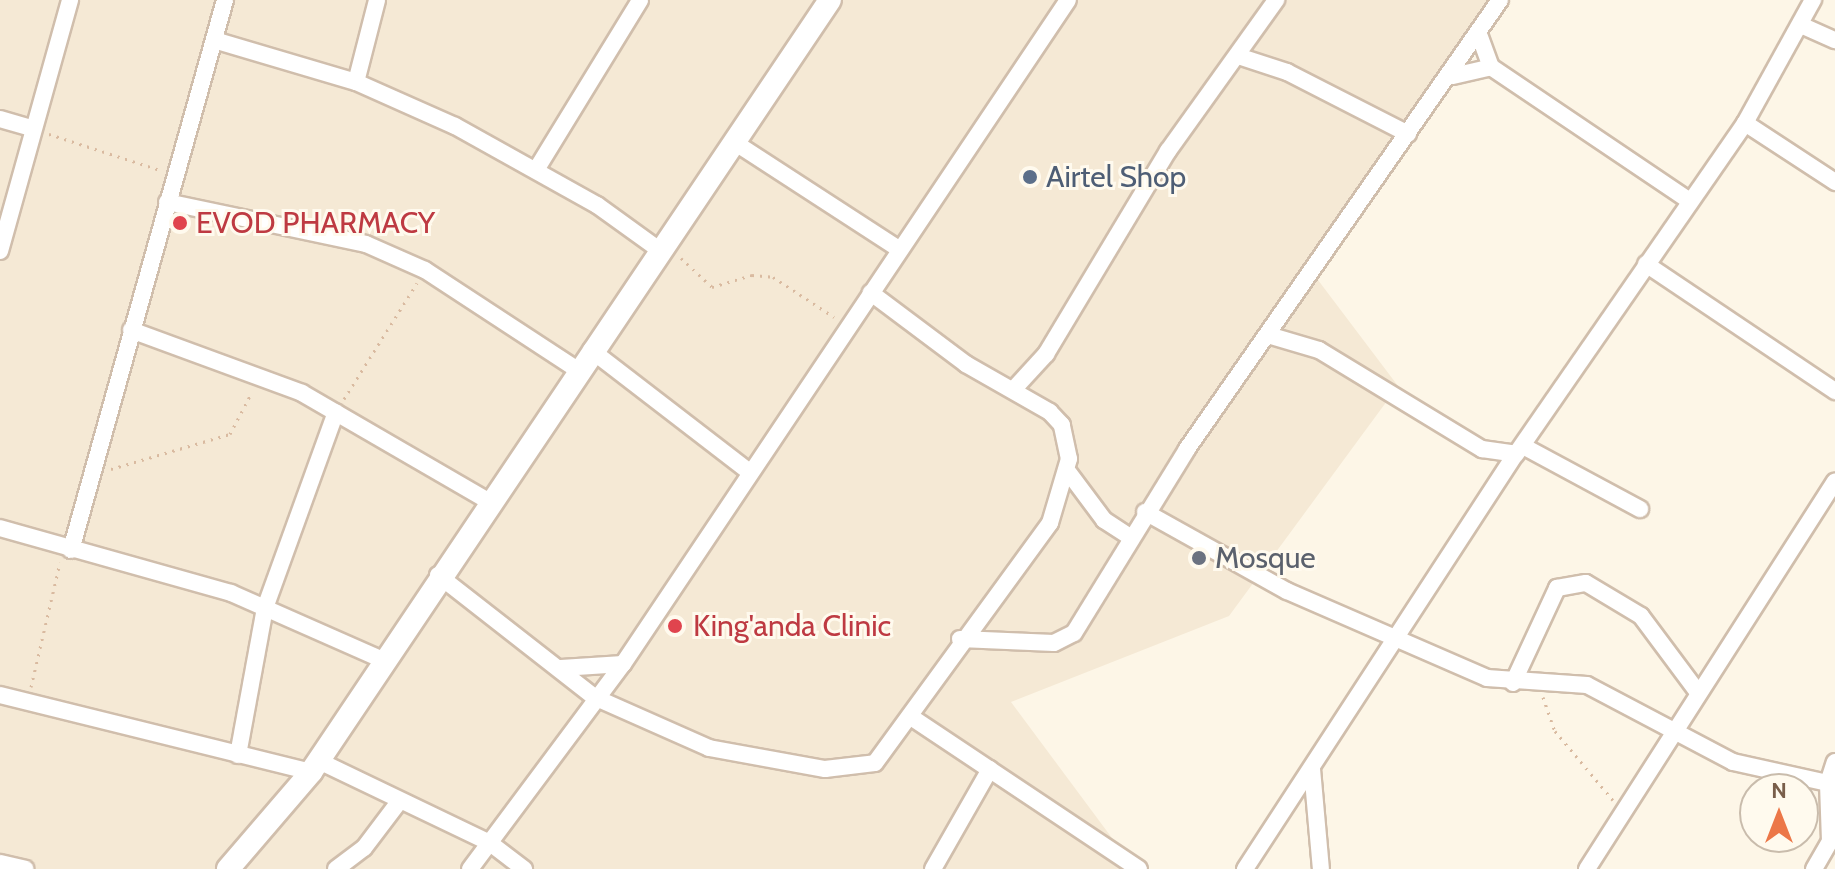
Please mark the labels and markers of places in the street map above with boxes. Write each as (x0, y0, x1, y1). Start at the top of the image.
place label: Airtel Shop (1046, 159, 1186, 195)
marker: Airtel Shop (1021, 168, 1039, 186)
place label: EVOD PHARMACY (196, 205, 435, 241)
marker: EVOD PHARMACY (171, 214, 189, 232)
place label: Mosque (1215, 540, 1316, 576)
marker: Mosque (1190, 549, 1208, 567)
place label: King'anda Clinic (693, 608, 891, 644)
marker: King'anda Clinic (664, 615, 686, 637)

